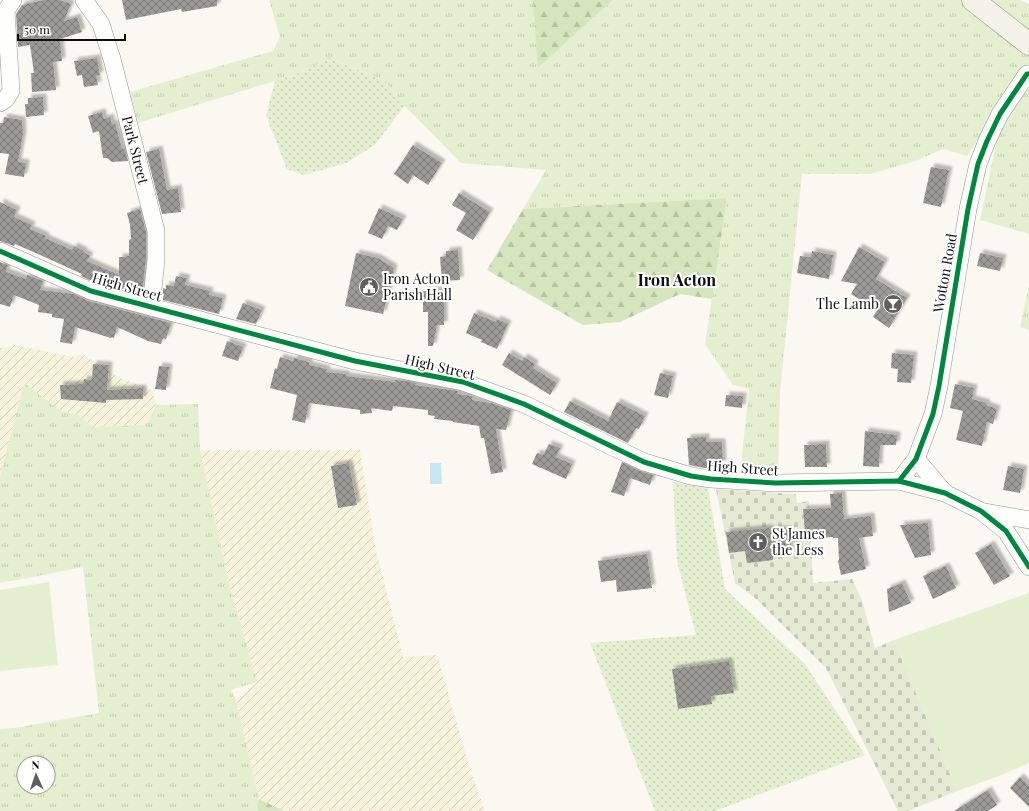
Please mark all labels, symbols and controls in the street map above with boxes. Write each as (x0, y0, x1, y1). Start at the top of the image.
scale bar (18, 16, 125, 42)
text: 50 m (24, 21, 50, 37)
street label: Park Street (118, 114, 154, 187)
street label: Wotton Road (928, 232, 961, 315)
street label: High Street (90, 268, 165, 306)
place label: Iron Acton Parish Hall (383, 269, 452, 304)
district label: Iron Acton (638, 269, 716, 290)
public building icon: Iron Acton Parish Hall (358, 276, 380, 298)
bar icon: The Lamb (882, 293, 904, 315)
place label: The Lamb (816, 294, 879, 313)
street label: High Street (403, 349, 478, 384)
street label: High Street (707, 456, 780, 480)
place label: St James the Less (772, 524, 825, 559)
church icon: St James the Less (747, 531, 769, 553)
north arrow (16, 755, 56, 795)
text: N (31, 757, 40, 772)

